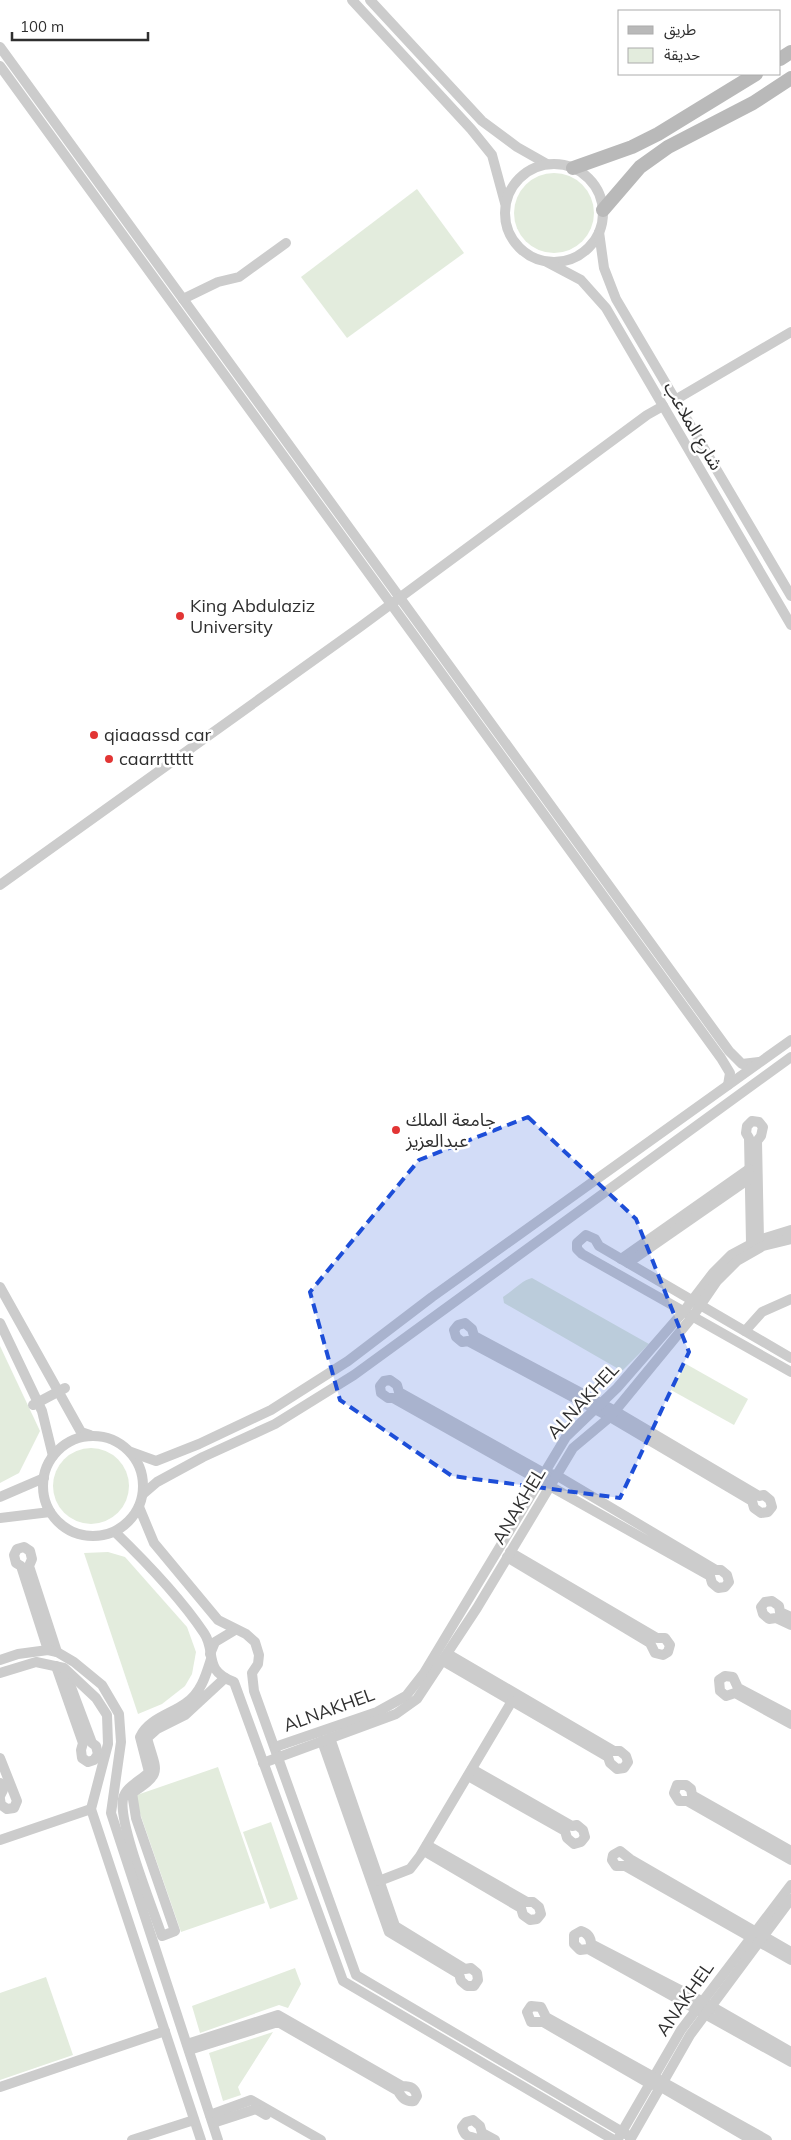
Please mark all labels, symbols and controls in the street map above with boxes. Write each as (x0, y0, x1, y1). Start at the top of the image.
scale bar (12, 10, 149, 42)
legend (618, 10, 781, 75)
text: 100 m (20, 17, 64, 36)
text: طريق (664, 20, 696, 40)
text: حديقة (664, 45, 700, 64)
street label: شارع الملاعب (656, 377, 728, 476)
place label: King Abdulaziz University (190, 594, 315, 638)
marker: King Abdulaziz University (174, 610, 186, 622)
place label: qiaaassd car (104, 723, 211, 746)
marker: qiaaassd car (88, 729, 100, 741)
place label: caarrttttt (119, 747, 194, 770)
marker: caarrttttt (103, 753, 115, 765)
place label: جامعة الملك عبدالعزيز (405, 1108, 495, 1152)
marker: جامعة الملك عبدالعزيز (390, 1124, 402, 1136)
street label: ALNAKHEL (542, 1358, 624, 1443)
street label: ANAKHEL (487, 1463, 551, 1548)
street label: ALNAKHEL (280, 1682, 378, 1737)
street label: ANAKHEL (651, 1957, 719, 2040)

